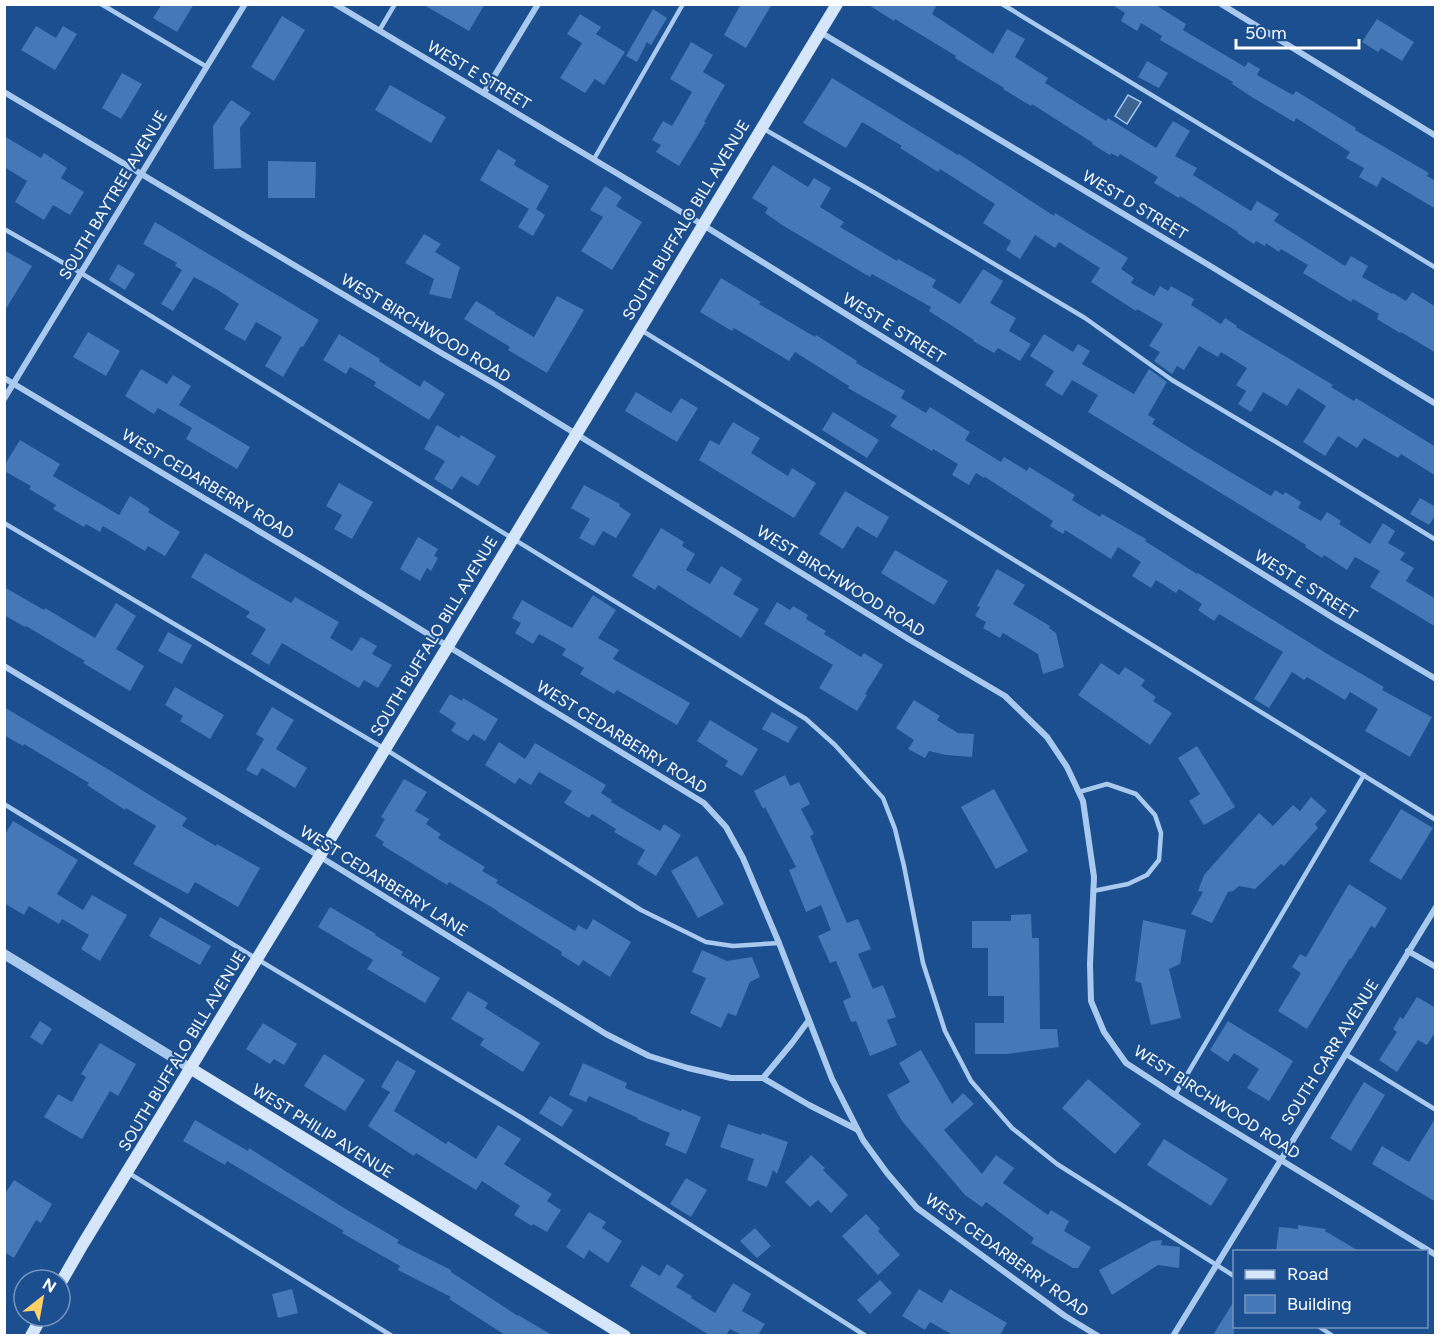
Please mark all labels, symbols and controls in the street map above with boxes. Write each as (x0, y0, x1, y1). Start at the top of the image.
scale bar (1236, 12, 1359, 50)
text: 50 m (1245, 22, 1287, 44)
street label: WEST E STREET (424, 37, 534, 113)
street label: SOUTH BAYTREE AVENUE (55, 107, 171, 283)
street label: SOUTH BUFFALO BILL AVENUE (619, 116, 753, 324)
street label: WEST D STREET (1079, 166, 1191, 244)
street label: WEST BIRCHWOOD ROAD (338, 270, 514, 386)
street label: WEST E STREET (839, 289, 949, 367)
street label: WEST CEDARBERRY ROAD (118, 425, 298, 543)
street label: WEST BIRCHWOOD ROAD (753, 521, 929, 641)
street label: SOUTH BUFFALO BILL AVENUE (367, 532, 501, 740)
street label: WEST E STREET (1251, 546, 1361, 624)
street label: WEST CEDARBERRY ROAD (533, 677, 711, 797)
street label: WEST CEDARBERRY LANE (297, 821, 471, 941)
street label: SOUTH BUFFALO BILL AVENUE (115, 947, 249, 1155)
street label: SOUTH CARR AVENUE (1277, 976, 1383, 1128)
street label: WEST BIRCHWOOD ROAD (1130, 1041, 1304, 1163)
street label: WEST PHILIP AVENUE (249, 1080, 397, 1182)
street label: WEST CEDARBERRY ROAD (922, 1189, 1092, 1321)
legend (1233, 1250, 1428, 1328)
text: Road (1287, 1263, 1328, 1285)
north arrow (12, 1268, 72, 1328)
text: N (39, 1274, 60, 1297)
text: Building (1287, 1293, 1352, 1315)

